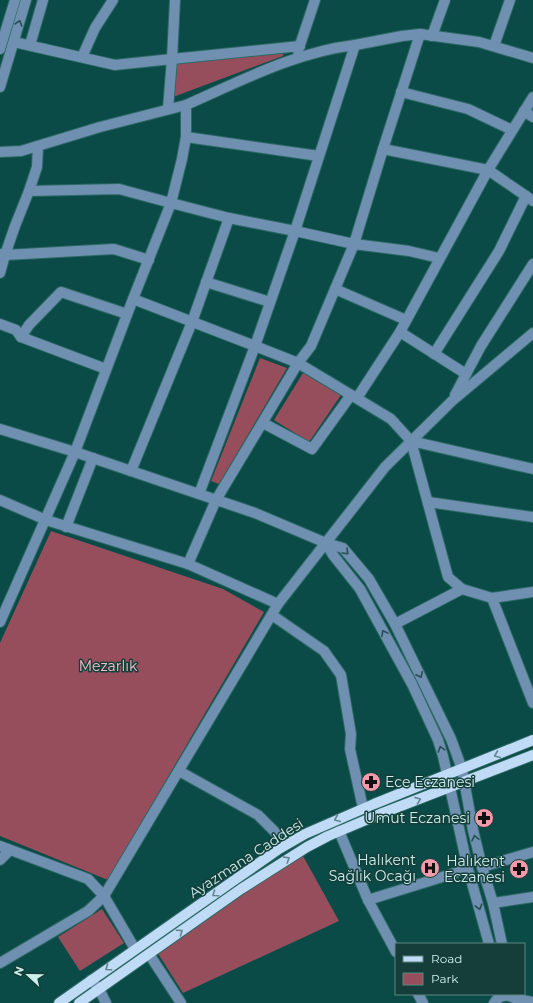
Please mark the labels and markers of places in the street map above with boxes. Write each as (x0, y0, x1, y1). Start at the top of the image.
pharmacy icon: Ece Eczanesi (360, 771, 382, 793)
place label: Ece Eczanesi (385, 773, 475, 791)
pharmacy icon: Umut Eczanesi (473, 807, 495, 829)
place label: Umut Eczanesi (364, 809, 470, 827)
place label: Halıkent Sağlık Ocağı (329, 851, 416, 885)
place label: Halıkent Eczanesi (444, 852, 505, 886)
hospital icon: Halıkent Sağlık Ocağı (419, 857, 441, 879)
pharmacy icon: Halıkent Eczanesi (508, 858, 530, 880)

